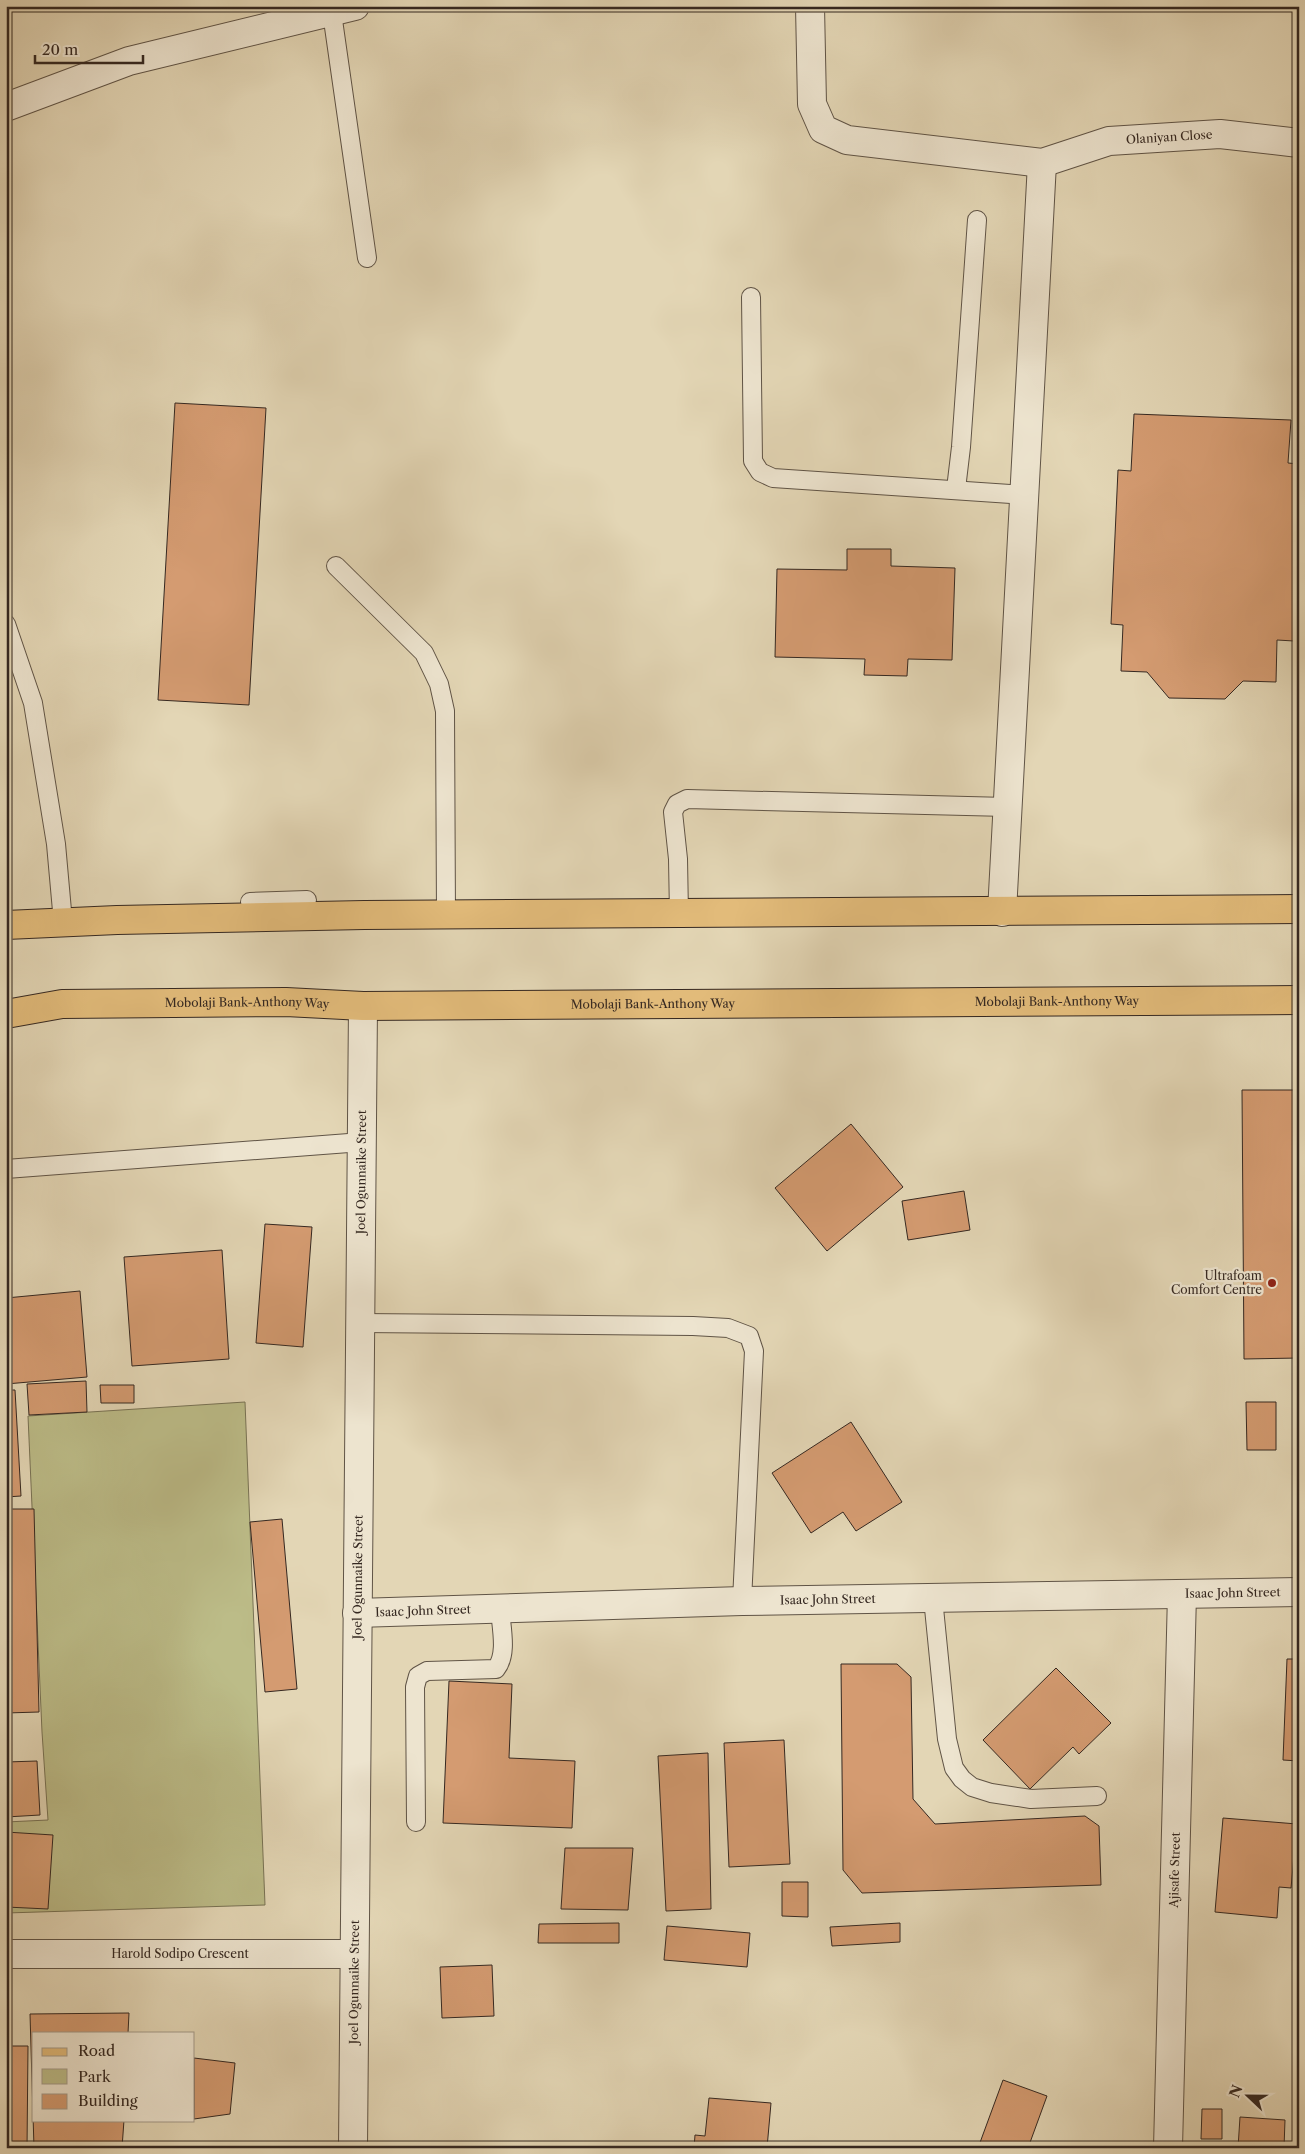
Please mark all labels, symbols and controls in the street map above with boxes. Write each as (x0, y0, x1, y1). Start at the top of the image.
scale bar (35, 32, 142, 64)
text: 20 m (42, 40, 78, 59)
street label: Olaniyan Close (1126, 126, 1213, 147)
street label: Mobolaji Bank-Anthony Way (975, 993, 1140, 1009)
street label: Mobolaji Bank-Anthony Way (165, 994, 330, 1011)
street label: Mobolaji Bank-Anthony Way (571, 996, 736, 1012)
street label: Joel Ogunnaike Street (353, 1109, 369, 1236)
place label: Ultrafoam Comfort Centre (1171, 1268, 1262, 1297)
marker: Ultrafoam Comfort Centre (1266, 1277, 1278, 1289)
street label: Joel Ogunnaike Street (349, 1514, 366, 1641)
street label: Isaac John Street (1185, 1584, 1281, 1601)
street label: Isaac John Street (780, 1591, 876, 1607)
street label: Isaac John Street (375, 1601, 472, 1619)
street label: Ajisafe Street (1166, 1831, 1183, 1909)
street label: Joel Ogunnaike Street (346, 1919, 362, 2046)
street label: Harold Sodipo Crescent (111, 1946, 249, 1961)
legend (32, 2032, 195, 2122)
text: Road (78, 2041, 115, 2060)
text: Park (78, 2067, 112, 2086)
north arrow (1222, 2072, 1272, 2122)
text: N (1225, 2082, 1247, 2100)
text: Building (78, 2091, 138, 2110)

